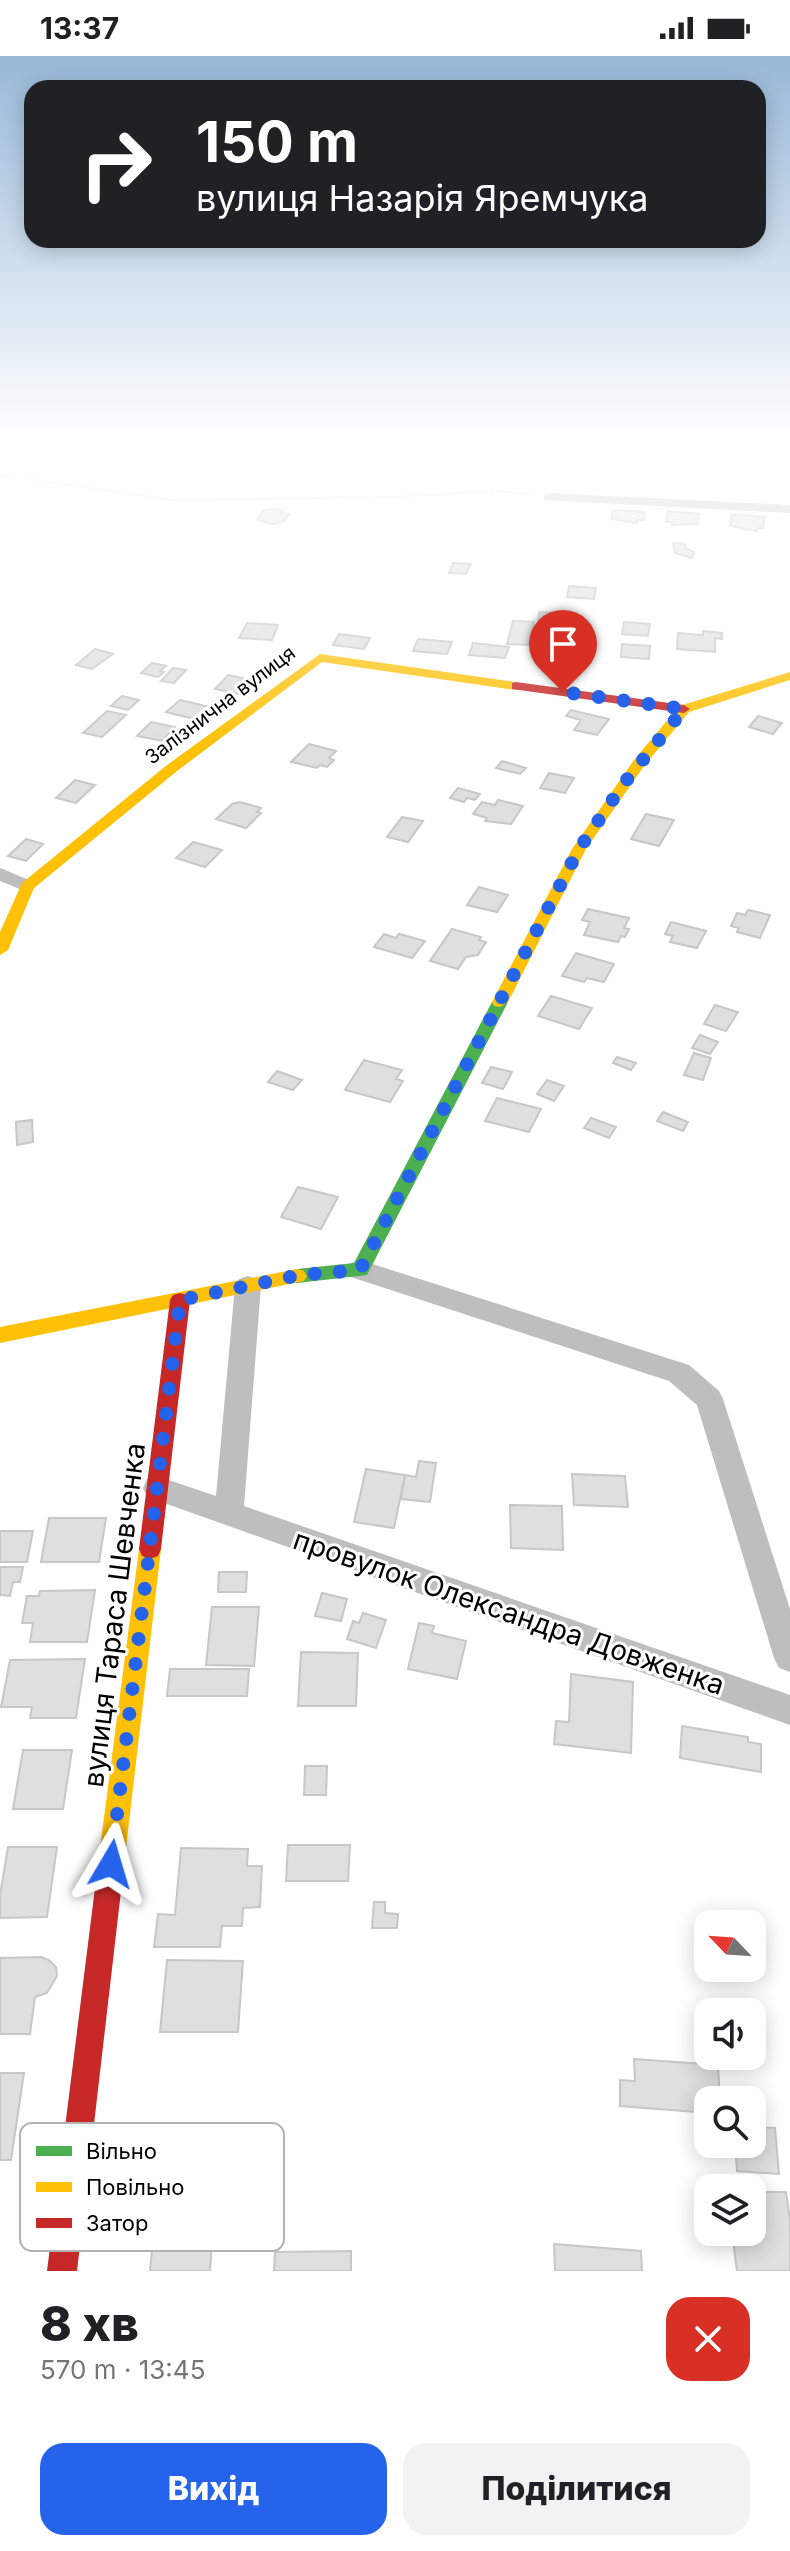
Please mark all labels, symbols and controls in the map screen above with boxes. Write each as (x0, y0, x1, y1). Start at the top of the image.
text: 13:37 (40, 10, 119, 46)
text: 150 m (196, 108, 358, 176)
icon: right (64, 112, 168, 216)
text: вулиця Назарія Яремчука (196, 176, 648, 220)
pin (529, 610, 597, 692)
icon: arrive (541, 622, 585, 666)
street label: Залізнична вулиця (140, 641, 300, 769)
street label: вулиця Тараса Шевченка (76, 1441, 152, 1789)
street label: провулок Олександра Довженка (289, 1522, 729, 1702)
position arrow (69, 1822, 153, 1906)
north arrow (694, 1910, 766, 1982)
map controls (694, 1910, 766, 2246)
button: sound (694, 1998, 766, 2070)
button: search (694, 2086, 766, 2158)
legend (20, 2123, 284, 2251)
text: Вільно (86, 2138, 157, 2164)
text: Повільно (86, 2174, 184, 2200)
button: layers (694, 2174, 766, 2246)
text: Затор (86, 2210, 149, 2236)
text: 8 хв (40, 2294, 139, 2353)
button: close (666, 2297, 750, 2381)
text: 570 m · 13:45 (40, 2354, 205, 2385)
button: Вихід (40, 2443, 387, 2535)
button: Поділитися (403, 2443, 750, 2535)

